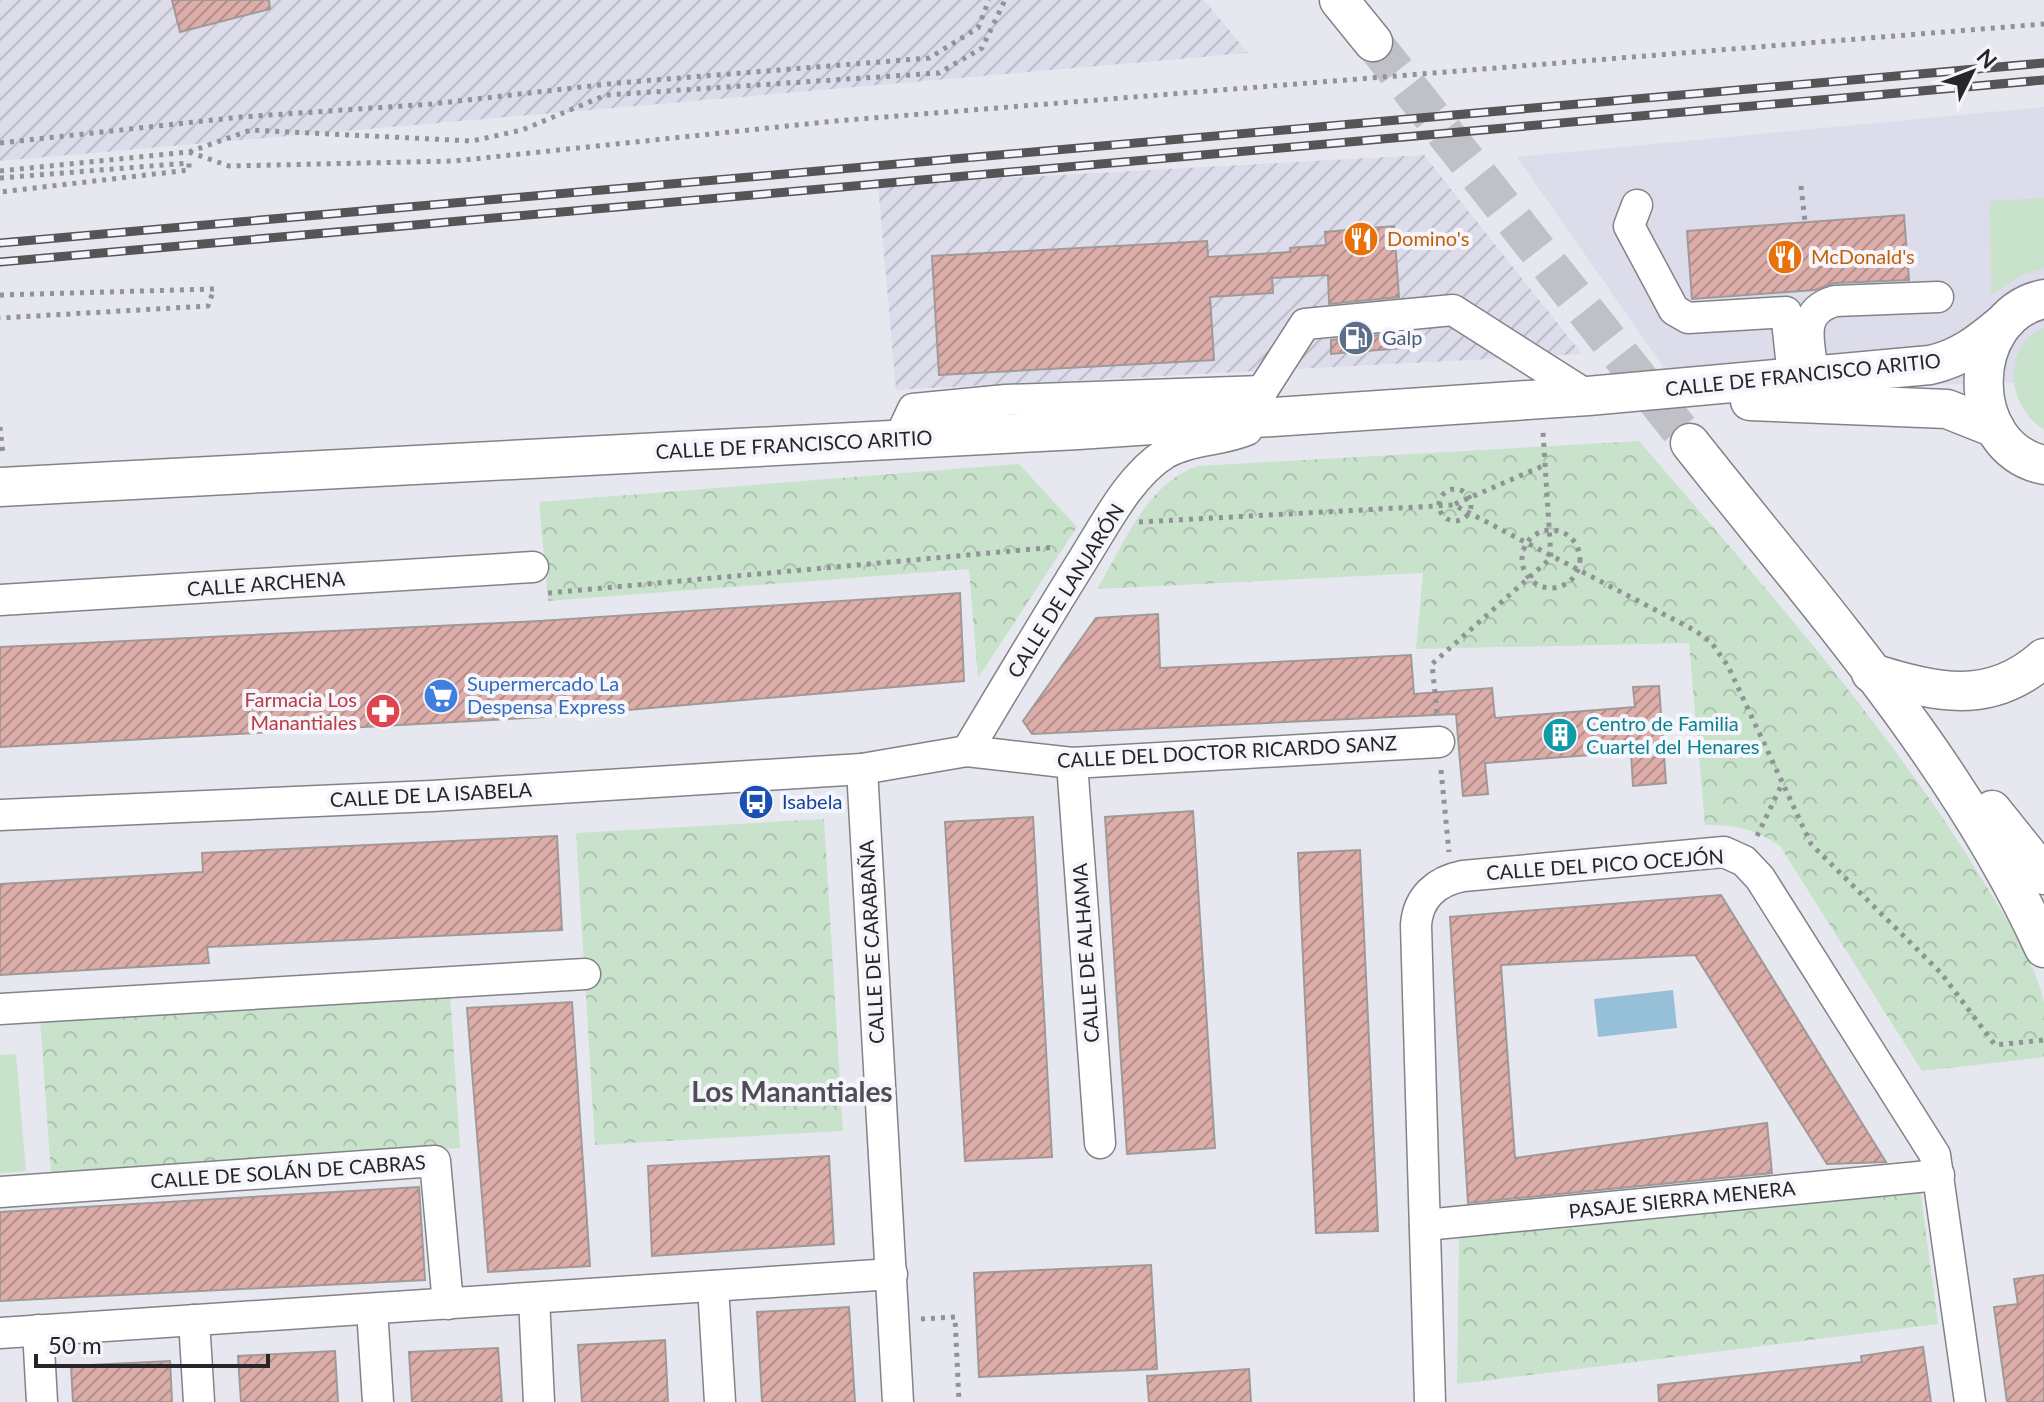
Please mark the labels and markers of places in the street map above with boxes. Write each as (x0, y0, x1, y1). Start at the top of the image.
restaurant icon: Domino's (1342, 220, 1380, 258)
place label: Domino's (1387, 226, 1469, 250)
restaurant icon: McDonald's (1766, 238, 1804, 276)
place label: McDonald's (1811, 244, 1915, 268)
fuel station icon: Galp (1337, 319, 1375, 357)
place label: Galp (1382, 325, 1422, 349)
place label: Supermercado La Despensa Express (467, 671, 625, 718)
supermarket icon: Supermercado La Despensa Express (422, 677, 460, 715)
place label: Farmacia Los Manantiales (245, 687, 357, 734)
pharmacy icon: Farmacia Los Manantiales (364, 692, 402, 730)
place label: Centro de Familia Cuartel del Henares (1586, 711, 1759, 758)
building icon: Centro de Familia Cuartel del Henares (1541, 716, 1579, 754)
bus stop icon: Isabela (737, 783, 775, 821)
place label: Isabela (782, 789, 842, 813)

